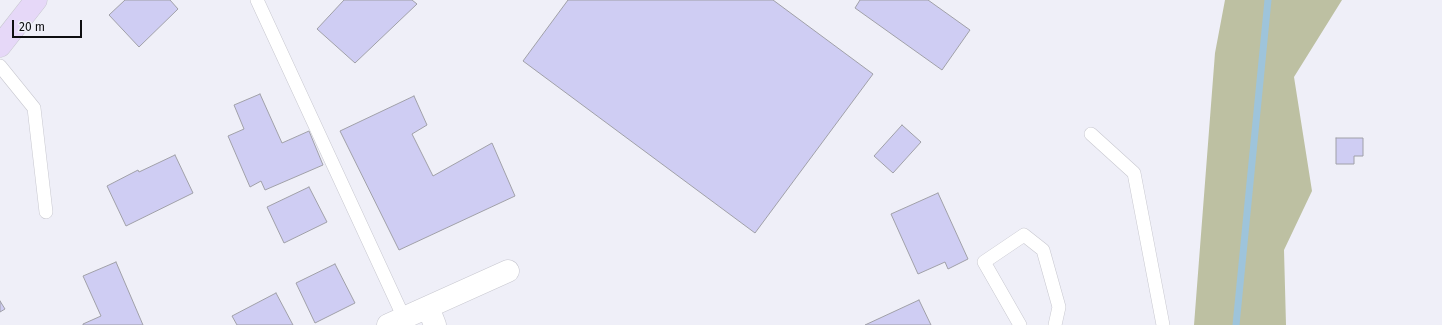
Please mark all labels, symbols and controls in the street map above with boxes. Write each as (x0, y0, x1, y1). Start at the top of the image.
scale bar (14, 12, 84, 38)
text: 20 m (19, 20, 45, 34)

